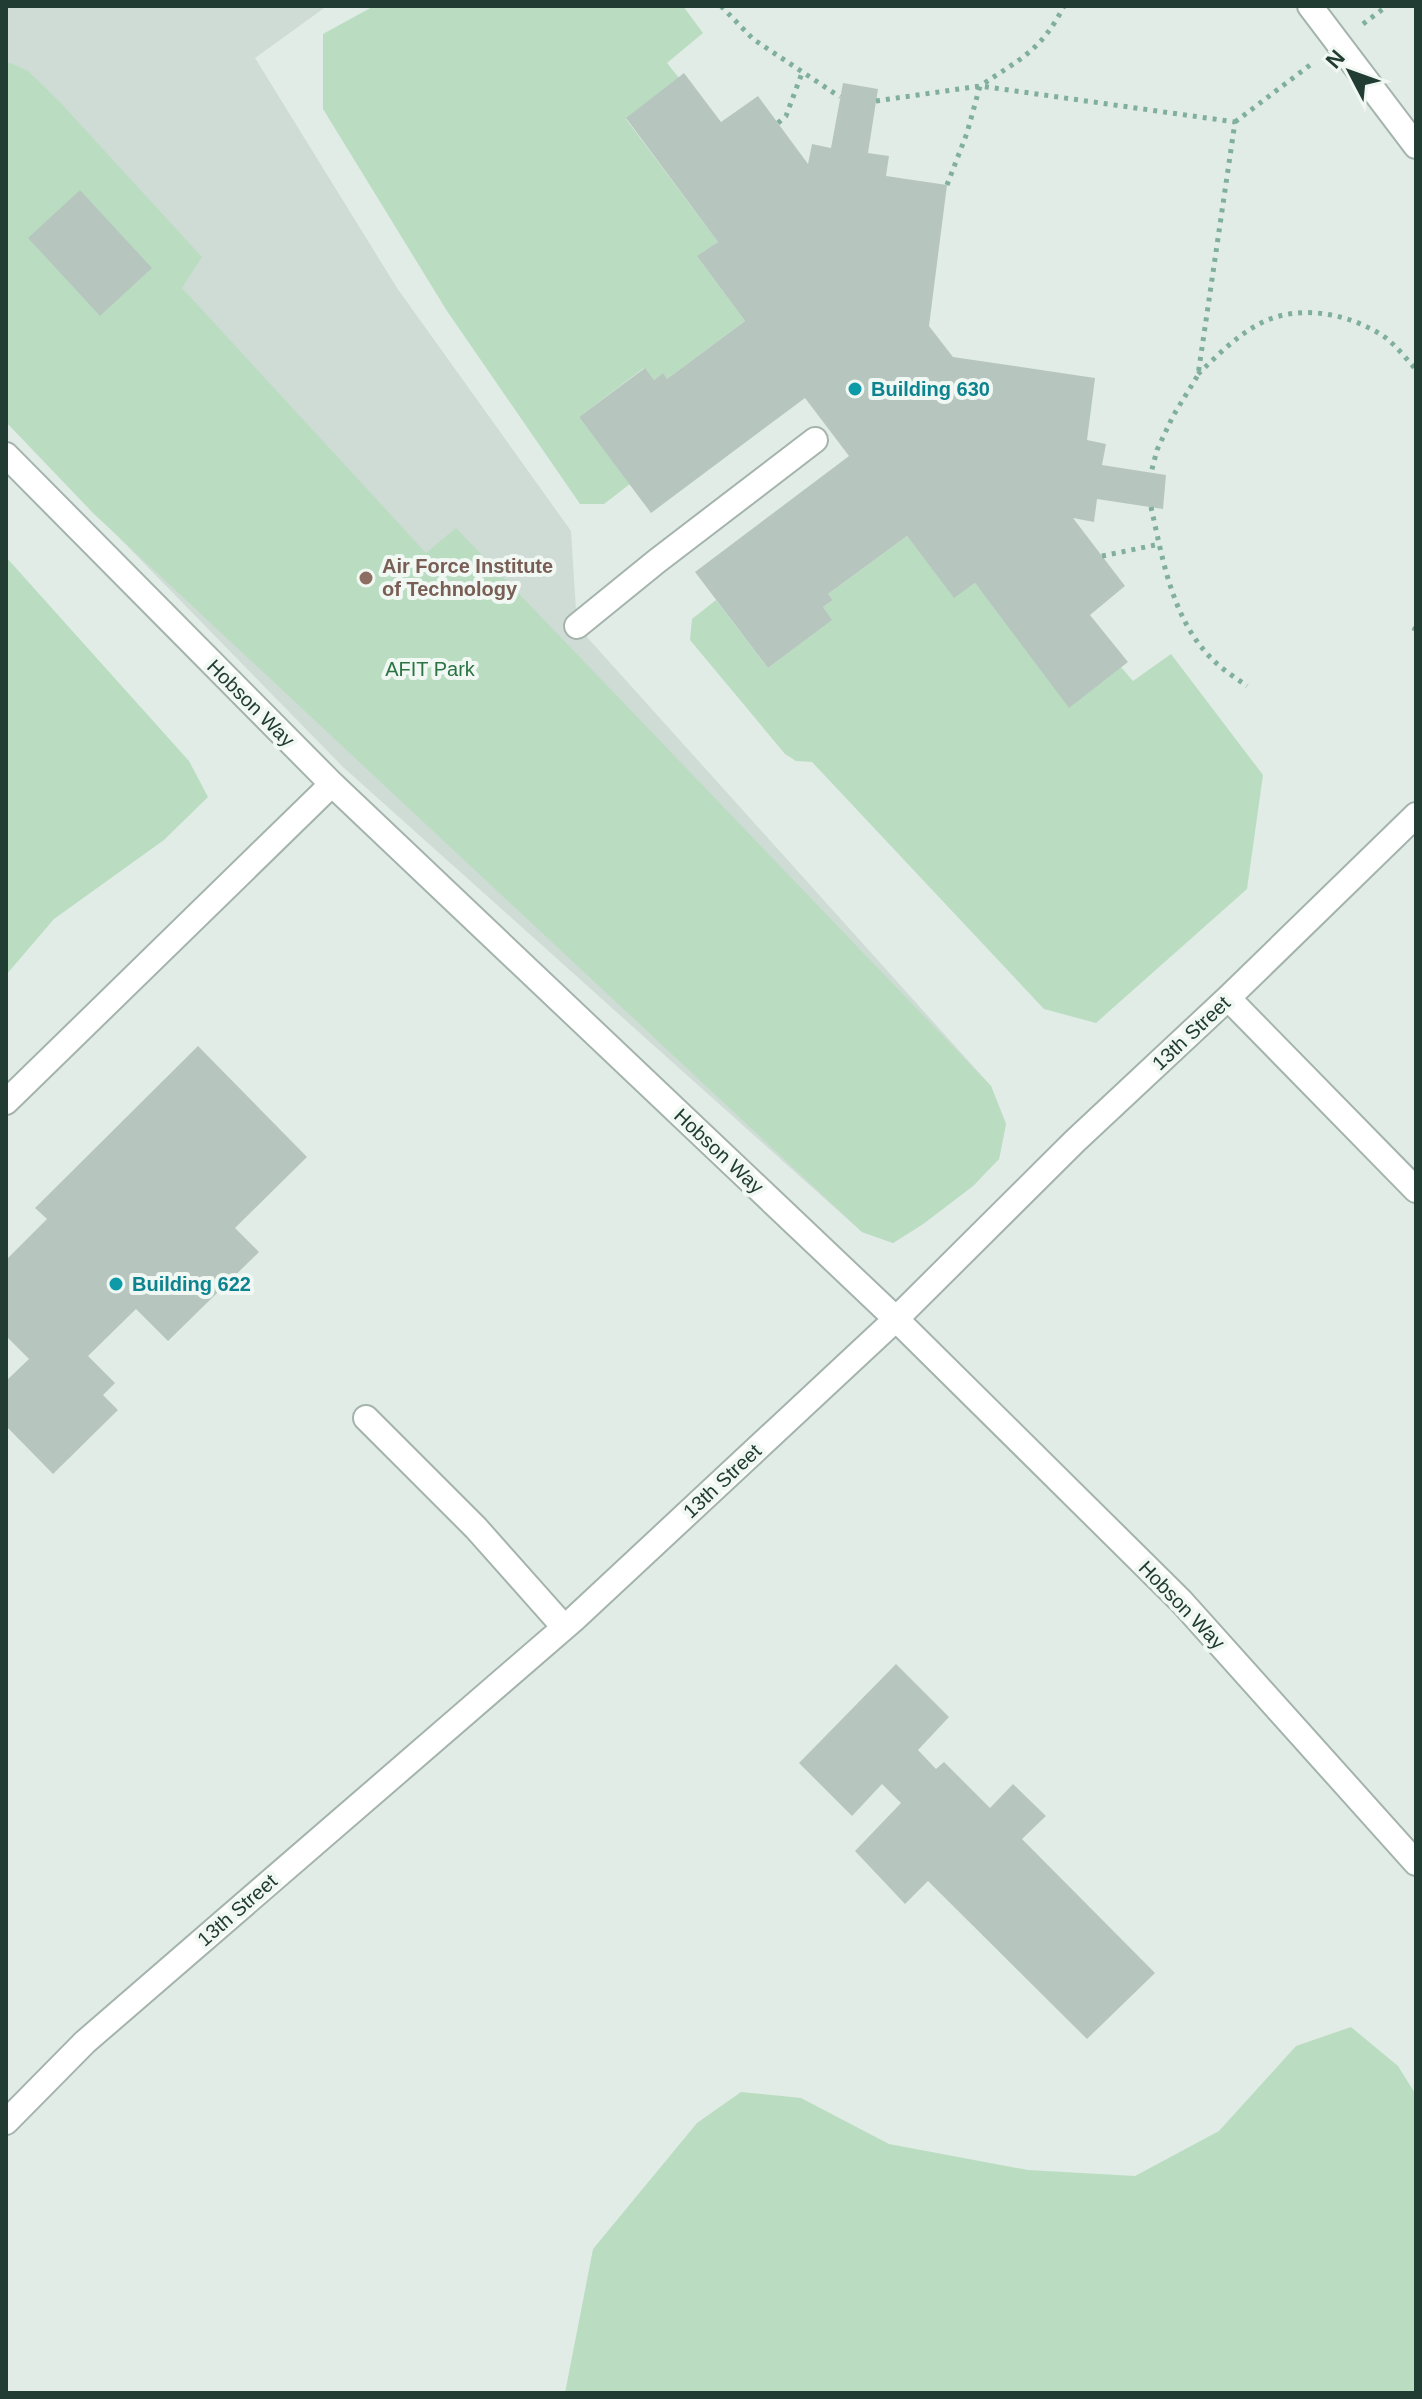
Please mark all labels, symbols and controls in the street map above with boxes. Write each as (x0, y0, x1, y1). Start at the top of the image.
north arrow (1310, 32, 1390, 112)
text: N (1321, 45, 1350, 73)
place label: Building 630 (871, 378, 990, 400)
marker: Building 630 (846, 380, 864, 398)
place label: Air Force Institute of Technology (382, 555, 553, 600)
marker: Air Force Institute of Technology (357, 569, 375, 587)
street label: Hobson Way (203, 655, 299, 751)
park label: AFIT Park (385, 658, 476, 680)
street label: 13th Street (1148, 991, 1235, 1074)
street label: Hobson Way (670, 1104, 768, 1198)
place label: Building 622 (132, 1273, 251, 1295)
marker: Building 622 (107, 1275, 125, 1293)
street label: 13th Street (679, 1439, 766, 1522)
street label: Hobson Way (1135, 1556, 1229, 1654)
street label: 13th Street (193, 1869, 281, 1950)

